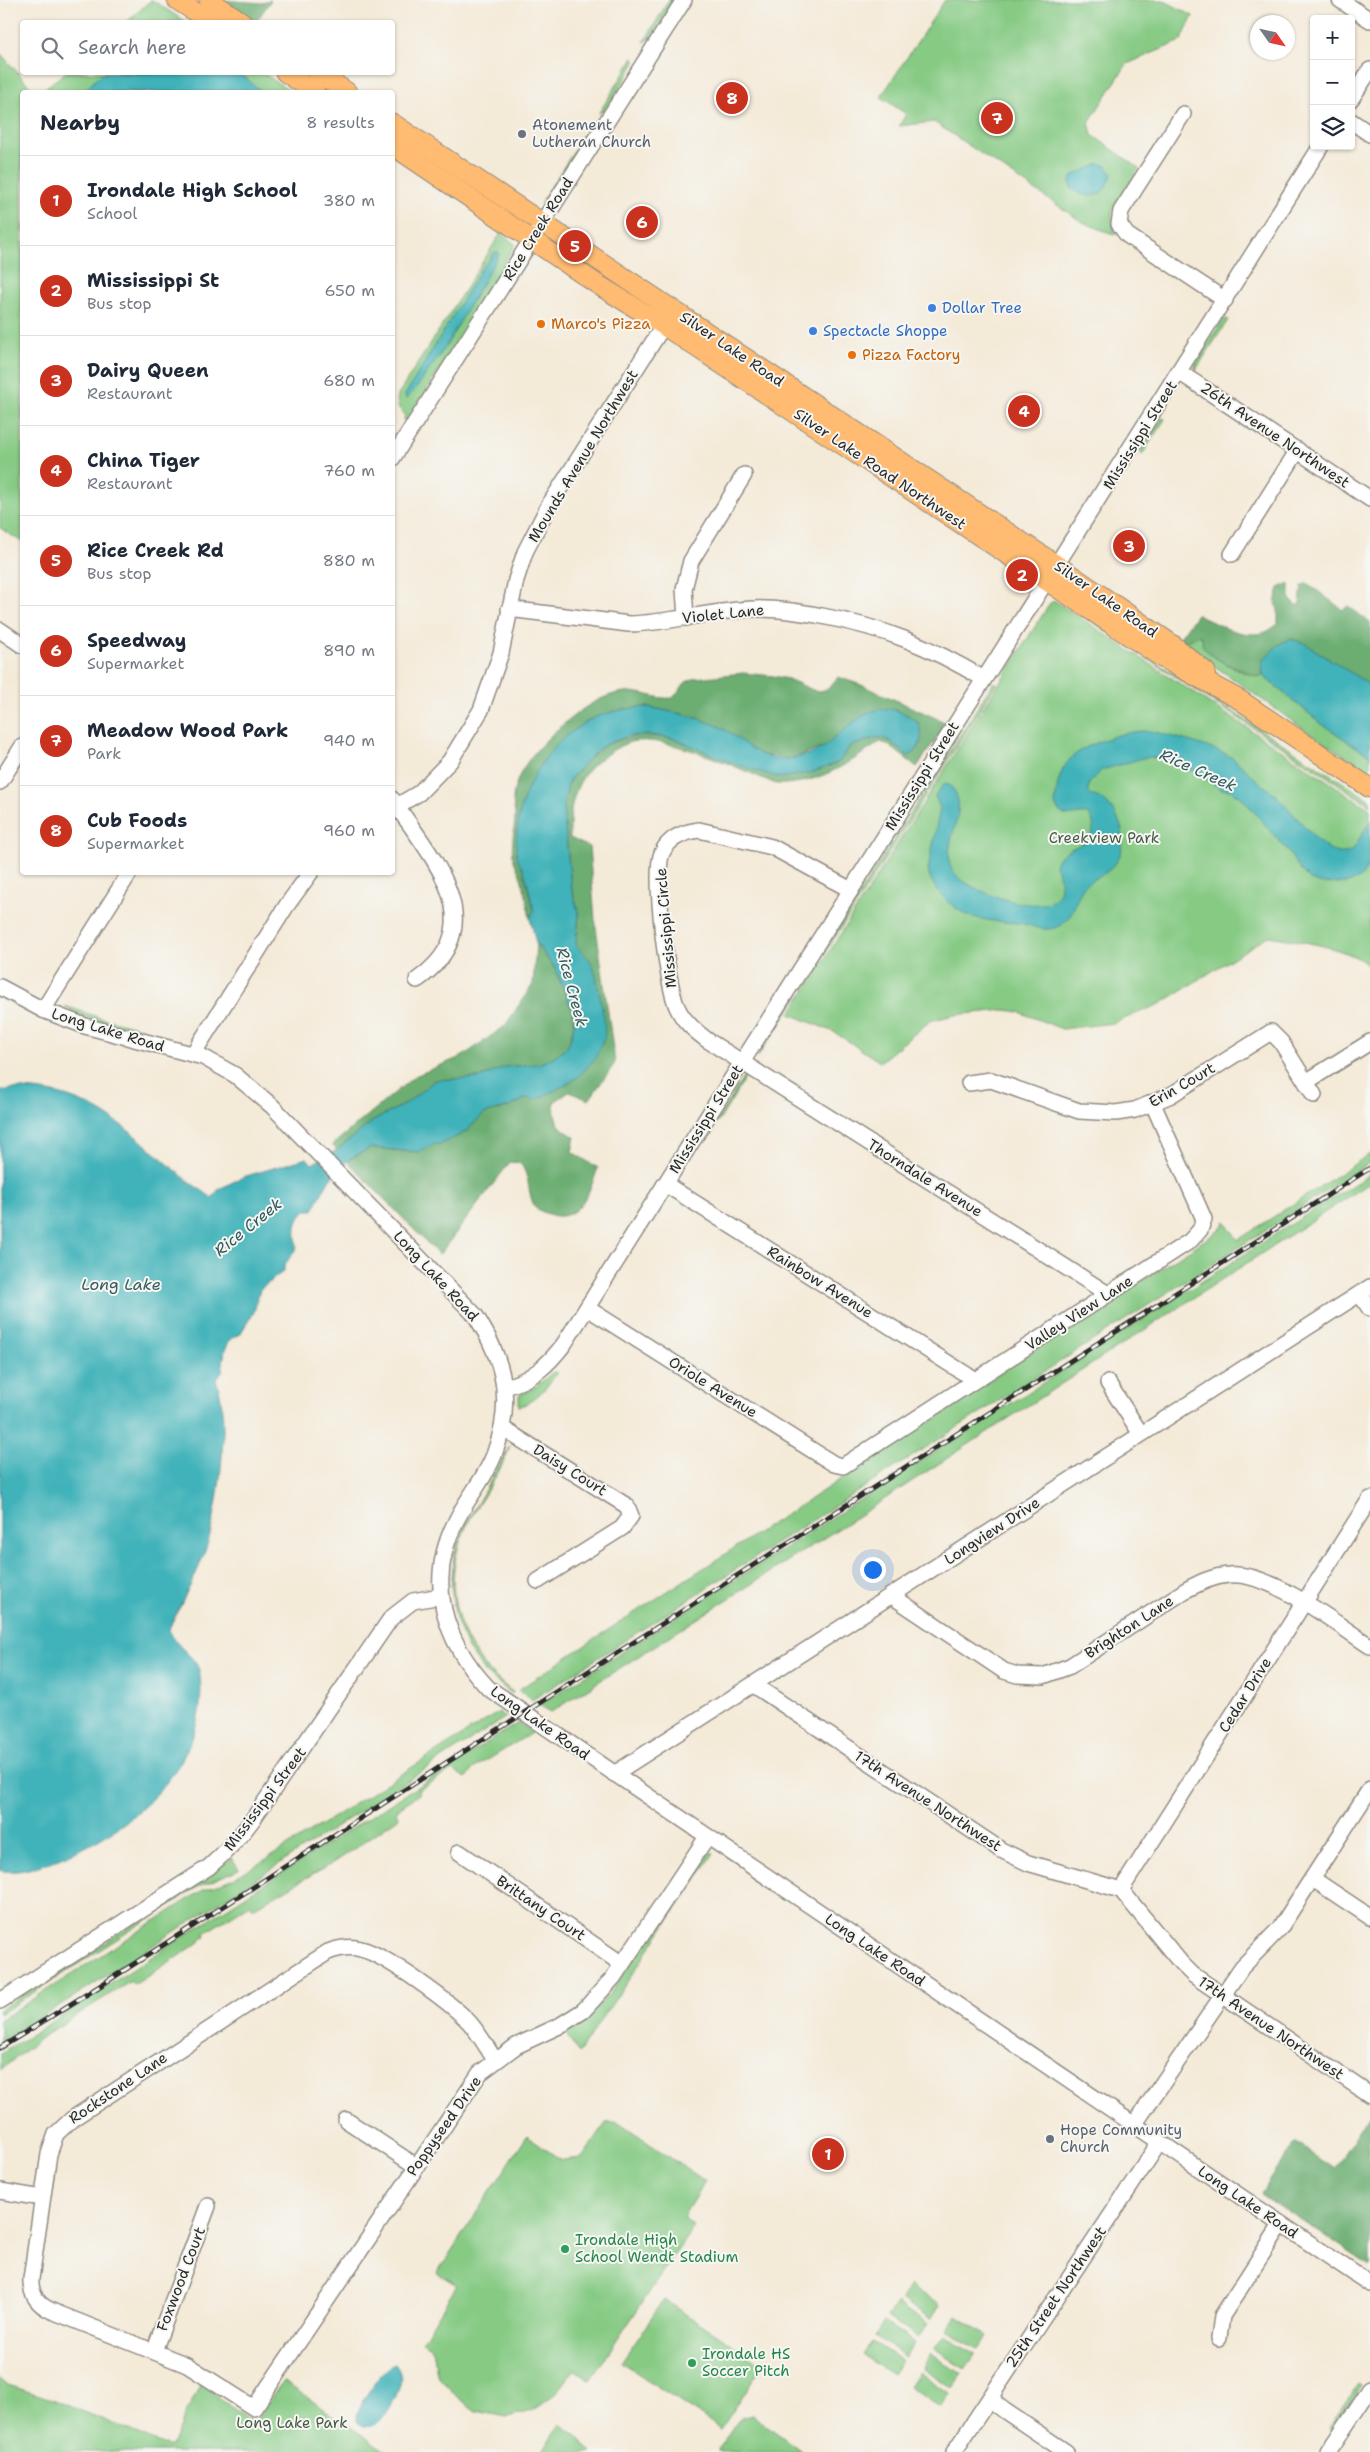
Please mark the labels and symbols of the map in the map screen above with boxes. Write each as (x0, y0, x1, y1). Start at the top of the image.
north arrow (1250, 15, 1295, 60)
pin: 8 (716, 79, 748, 117)
pin: 7 (981, 99, 1013, 137)
place label: Atonement Lutheran Church (532, 115, 651, 152)
marker: Atonement Lutheran Church (516, 128, 528, 140)
street label: Rice Creek Road (498, 173, 578, 284)
pin: 6 (626, 203, 658, 241)
pin: 5 (559, 227, 591, 265)
place label: Dollar Tree (942, 298, 1022, 318)
marker: Dollar Tree (926, 302, 938, 314)
street label: Silver Lake Road (676, 307, 788, 392)
place label: Marco's Pizza (551, 314, 651, 334)
marker: Marco's Pizza (535, 318, 547, 330)
place label: Spectacle Shoppe (823, 321, 948, 341)
marker: Spectacle Shoppe (807, 325, 819, 337)
place label: Pizza Factory (862, 345, 960, 365)
marker: Pizza Factory (846, 349, 858, 361)
street label: Mounds Avenue Northwest (523, 366, 643, 546)
street label: Mississippi Street (1098, 377, 1182, 493)
street label: 26th Avenue Northwest (1197, 378, 1353, 492)
pin: 4 (1008, 392, 1040, 430)
street label: Silver Lake Road Northwest (790, 404, 970, 534)
pin: 3 (1113, 527, 1145, 565)
pin: 2 (1006, 556, 1038, 594)
street label: Silver Lake Road (1050, 556, 1162, 642)
street label: Violet Lane (681, 600, 765, 628)
street label: Mississippi Street (880, 718, 964, 834)
water label: Rice Creek (1156, 744, 1240, 796)
park label: Creekview Park (1049, 828, 1159, 848)
street label: Mississippi Circle (651, 867, 681, 989)
water label: Rice Creek (551, 945, 593, 1029)
street label: Long Lake Road (49, 1003, 167, 1057)
street label: Erin Court (1145, 1058, 1219, 1112)
street label: Mississippi Street (664, 1061, 748, 1177)
street label: Thorndale Avenue (864, 1135, 986, 1221)
water label: Rice Creek (210, 1193, 286, 1261)
street label: Long Lake Road (389, 1226, 484, 1326)
street label: Rainbow Avenue (763, 1241, 877, 1323)
street label: Valley View Lane (1021, 1271, 1137, 1355)
water label: Long Lake (81, 1274, 161, 1295)
street label: Oriole Avenue (665, 1352, 761, 1422)
street label: Daisy Court (529, 1439, 611, 1501)
street label: Longview Drive (940, 1493, 1044, 1569)
your location (860, 1557, 886, 1583)
street label: Brighton Lane (1081, 1591, 1177, 1663)
street label: Cedar Drive (1214, 1654, 1276, 1736)
street label: Long Lake Road (486, 1681, 594, 1765)
street label: Mississippi Street (219, 1743, 311, 1855)
street label: 17th Avenue Northwest (851, 1746, 1005, 1856)
street label: Brittany Court (492, 1871, 590, 1945)
street label: Long Lake Road (821, 1909, 929, 1991)
street label: 17th Avenue Northwest (1194, 1972, 1348, 2084)
street label: Rockstone Lane (65, 2048, 171, 2128)
street label: Poppyseed Drive (402, 2072, 486, 2180)
place label: Hope Community Church (1060, 2120, 1182, 2157)
marker: Hope Community Church (1044, 2133, 1056, 2145)
pin: 1 (812, 2135, 844, 2173)
street label: Long Lake Road (1194, 2161, 1302, 2243)
street label: 25th Street Northwest (1001, 2222, 1111, 2372)
street label: Foxwood Court (152, 2224, 210, 2334)
place label: Irondale High School Wendt Stadium (575, 2230, 739, 2267)
marker: Irondale High School Wendt Stadium (559, 2243, 571, 2255)
place label: Irondale HS Soccer Pitch (702, 2344, 790, 2381)
marker: Irondale HS Soccer Pitch (686, 2357, 698, 2369)
park label: Long Lake Park (236, 2413, 348, 2433)

